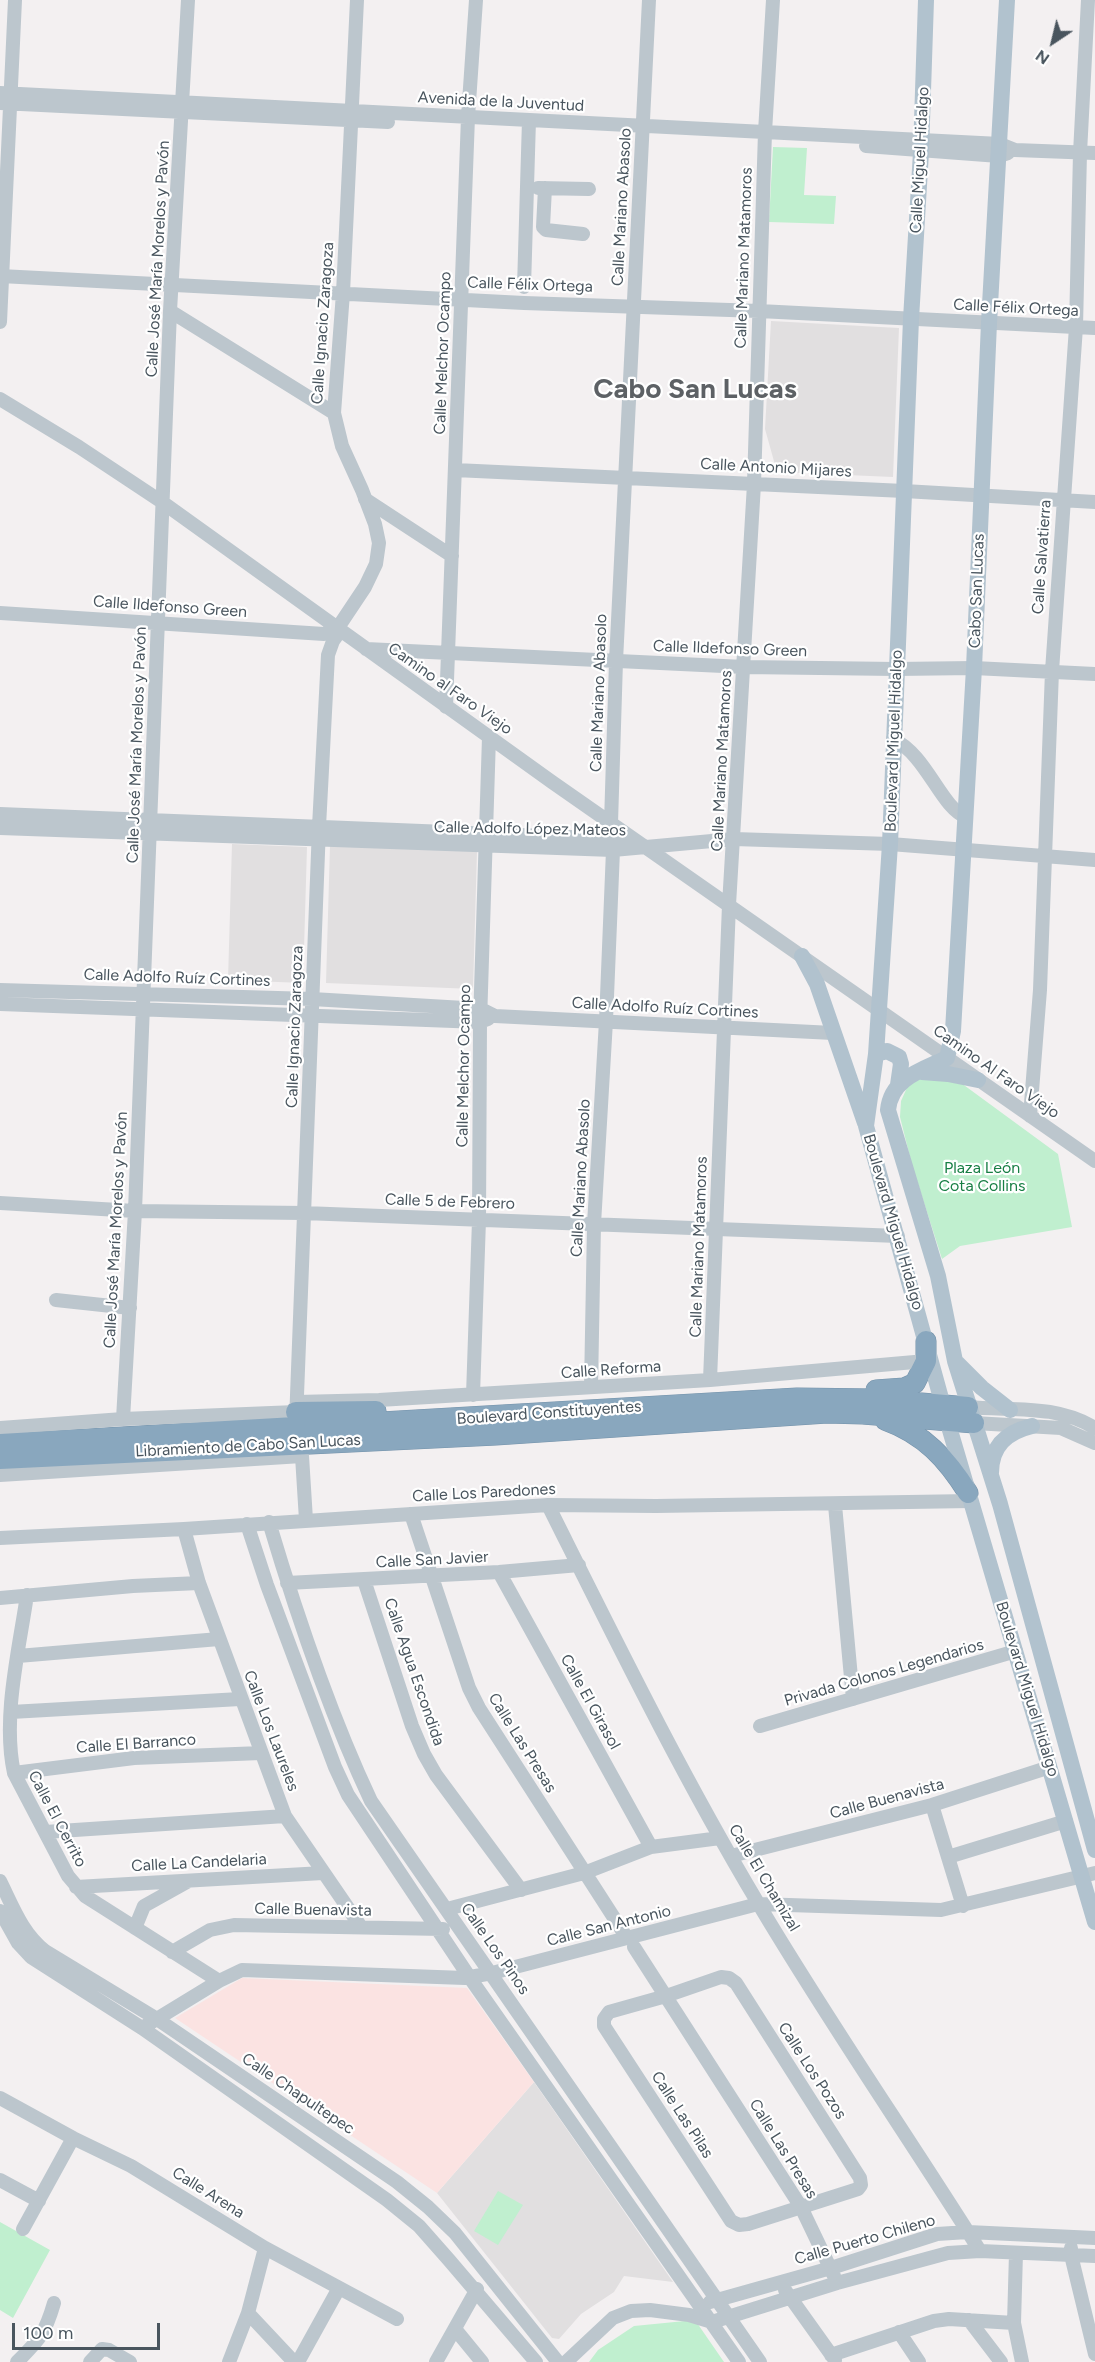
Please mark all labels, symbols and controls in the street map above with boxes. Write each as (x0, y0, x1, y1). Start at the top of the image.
north arrow (1023, 12, 1083, 72)
text: N (1032, 46, 1053, 68)
street label: Calle Miguel Hidalgo (907, 86, 933, 234)
street label: Avenida de la Juventud (417, 88, 585, 116)
street label: Calle Mariano Abasolo (608, 127, 636, 287)
street label: Calle José María Morelos y Pavón (142, 140, 174, 378)
street label: Calle Mariano Matamoros (731, 167, 757, 349)
street label: Calle Ignacio Zaragoza (308, 241, 338, 405)
street label: Calle Melchor Ocampo (431, 271, 455, 435)
street label: Calle Félix Ortega (467, 273, 593, 297)
street label: Calle Félix Ortega (953, 295, 1079, 321)
district label: Cabo San Lucas (593, 373, 797, 407)
street label: Calle Antonio Mijares (700, 454, 852, 482)
street label: Calle Salvatierra (1028, 499, 1056, 615)
street label: Cabo San Lucas (965, 533, 989, 649)
street label: Calle Ildefonso Green (92, 592, 248, 622)
street label: Calle Mariano Abasolo (587, 613, 611, 773)
street label: Calle José María Morelos y Pavón (123, 626, 151, 864)
street label: Calle Ildefonso Green (653, 637, 807, 661)
street label: Camino al Faro Viejo (384, 639, 516, 739)
street label: Boulevard Miguel Hidalgo (881, 650, 907, 832)
street label: Calle Mariano Matamoros (708, 670, 736, 852)
street label: Calle Adolfo López Mateos (434, 818, 626, 840)
street label: Calle Ignacio Zaragoza (283, 945, 307, 1109)
street label: Calle Adolfo Ruíz Cortines (83, 965, 271, 991)
street label: Calle Melchor Ocampo (453, 984, 475, 1148)
street label: Calle Adolfo Ruíz Cortines (571, 994, 759, 1022)
street label: Camino Al Faro Viejo (929, 1021, 1063, 1123)
street label: Calle Mariano Abasolo (567, 1098, 595, 1258)
street label: Calle José María Morelos y Pavón (100, 1111, 132, 1349)
street label: Boulevard Miguel Hidalgo (859, 1132, 927, 1312)
street label: Calle Mariano Matamoros (686, 1156, 712, 1338)
park label: Plaza León Cota Collins (939, 1158, 1025, 1196)
street label: Calle 5 de Febrero (385, 1190, 515, 1214)
street label: Calle Reforma (560, 1357, 662, 1383)
street label: Boulevard Constituyentes (456, 1397, 642, 1429)
street label: Libramiento de Cabo San Lucas (135, 1431, 361, 1461)
street label: Calle Los Paredones (412, 1480, 556, 1506)
street label: Calle San Javier (375, 1547, 489, 1573)
street label: Calle Agua Escondida (380, 1596, 448, 1748)
street label: Boulevard Miguel Hidalgo (991, 1599, 1063, 1779)
street label: Privada Colonos Legendarios (782, 1635, 986, 1711)
street label: Calle El Girasol (556, 1651, 624, 1753)
street label: Calle Los Laureles (239, 1668, 303, 1794)
street label: Calle Las Presas (484, 1690, 560, 1796)
street label: Calle El Barranco (75, 1730, 197, 1758)
street label: Calle El Cerrito (24, 1767, 90, 1871)
street label: Calle Buenavista (828, 1775, 946, 1823)
street label: Calle El Chamizal (724, 1821, 804, 1935)
street label: Calle La Candelaria (131, 1850, 267, 1876)
street label: Calle Buenavista (254, 1899, 372, 1921)
street label: Calle Los Pinos (456, 1900, 534, 1998)
street label: Calle San Antonio (545, 1901, 673, 1951)
street label: Calle Los Pozos (774, 2019, 850, 2123)
street label: Calle Chapultepec (238, 2049, 358, 2139)
street label: Calle Las Pilas (647, 2068, 717, 2162)
street label: Calle Las Presas (745, 2096, 821, 2202)
street label: Calle Arena (168, 2163, 248, 2223)
street label: Calle Puerto Chileno (792, 2211, 938, 2269)
scale bar (15, 2311, 164, 2349)
text: 100 m (23, 2322, 73, 2344)

